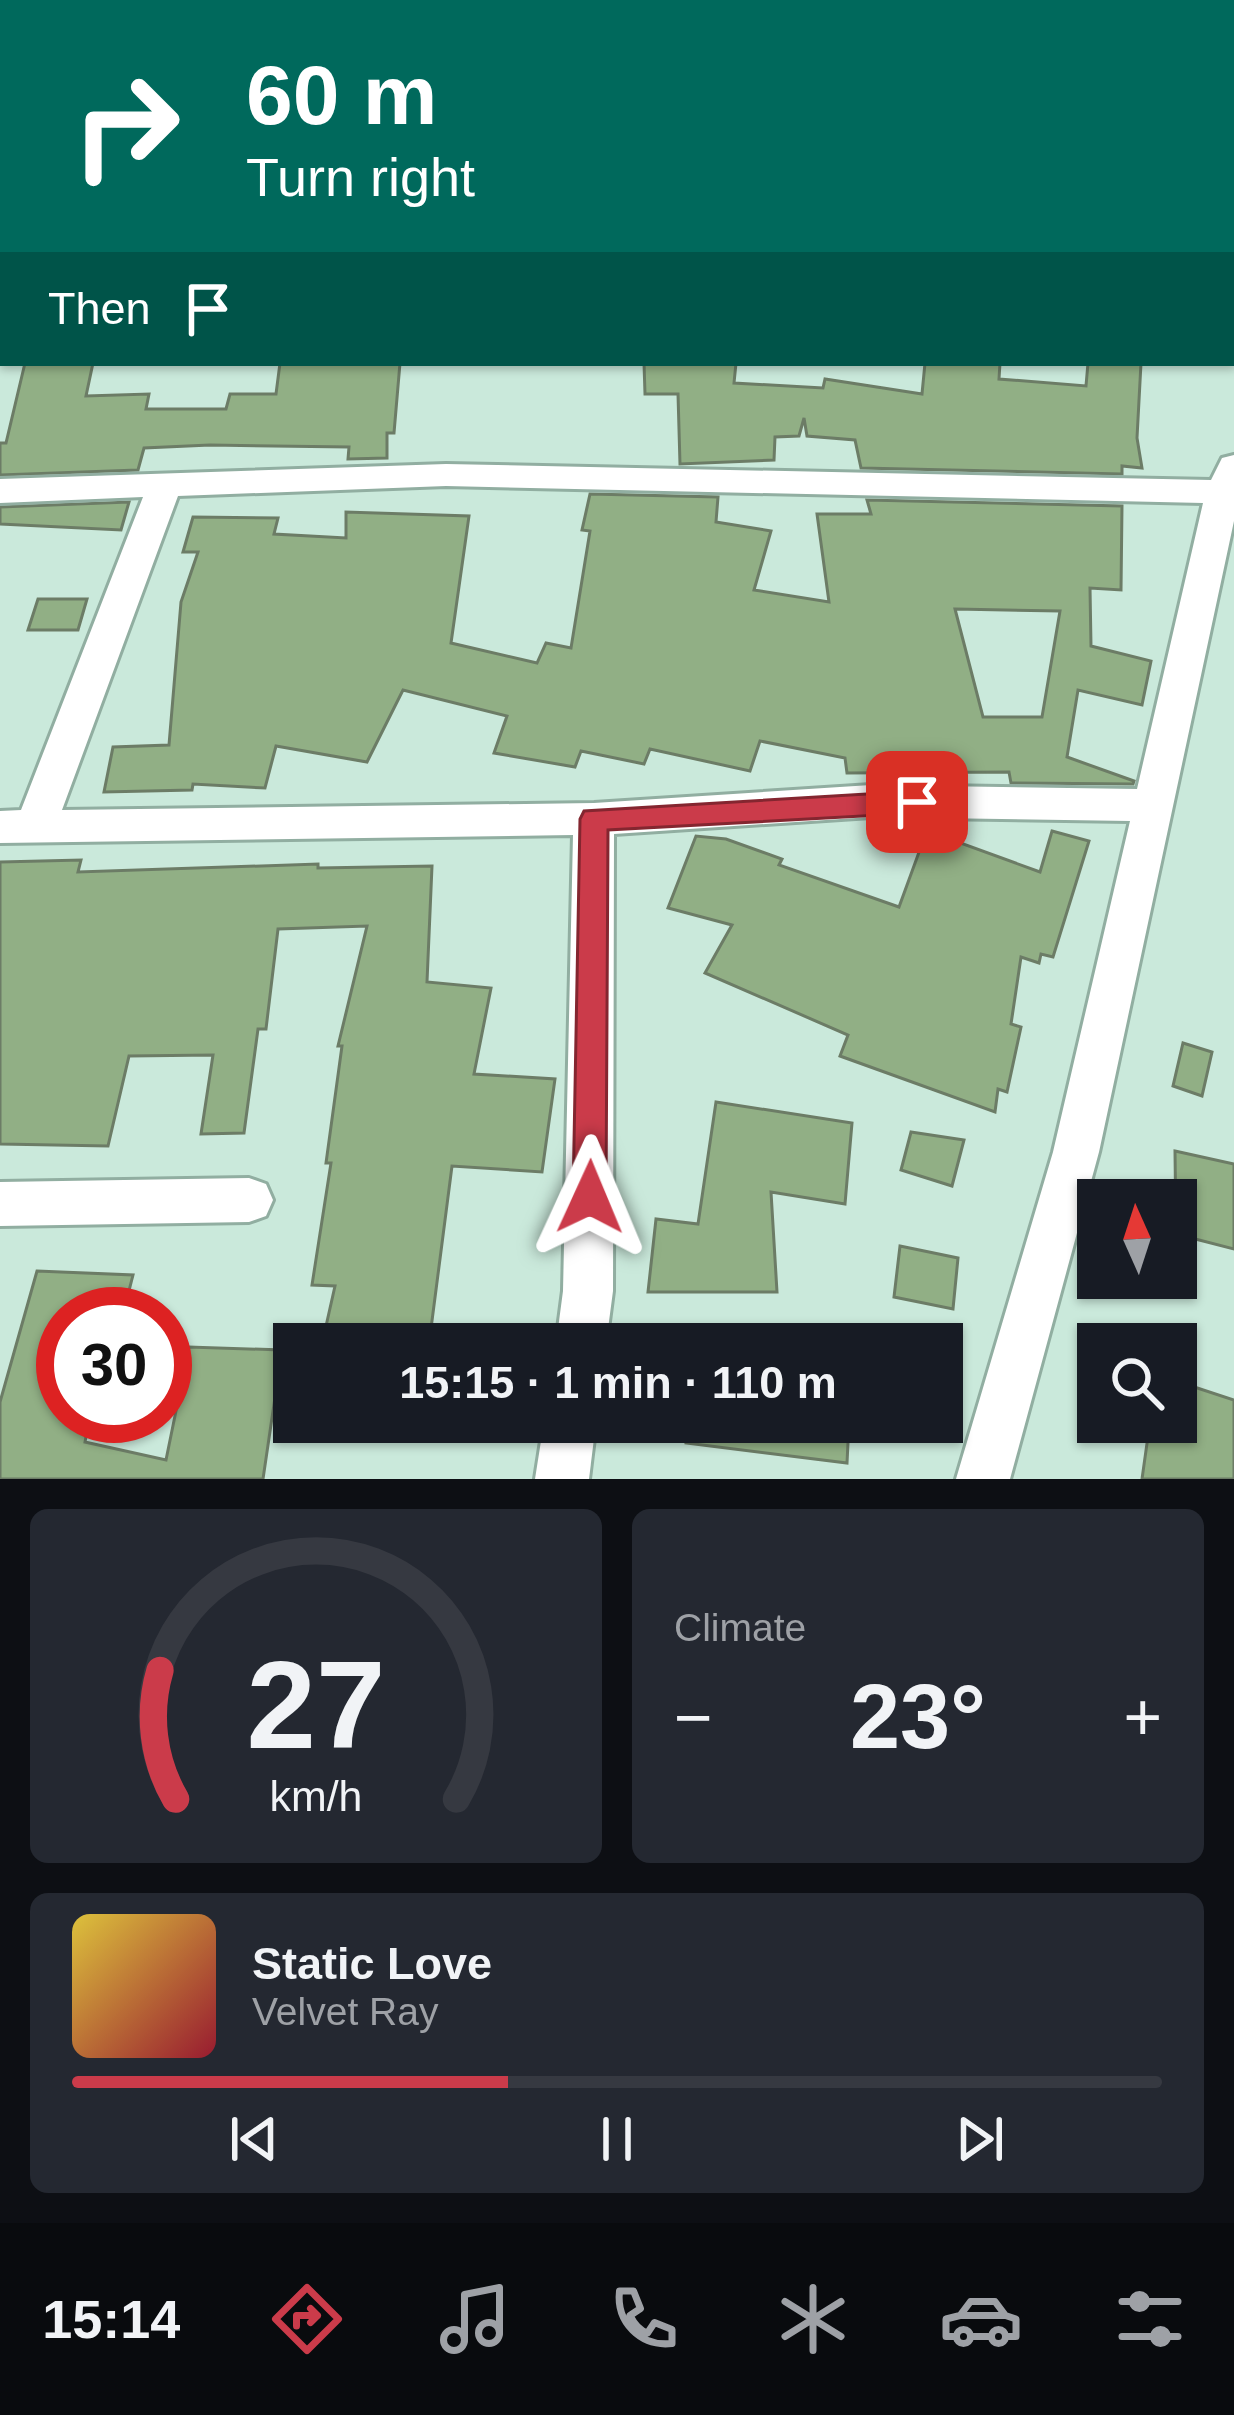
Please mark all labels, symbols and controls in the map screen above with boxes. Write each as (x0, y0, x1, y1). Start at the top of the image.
icon: right (48, 48, 204, 204)
text: 60 m (246, 48, 437, 142)
text: Turn right (246, 147, 475, 207)
icon: arrive (175, 276, 241, 342)
text: Then (48, 283, 151, 334)
pin (866, 751, 968, 853)
icon: arrive (884, 769, 950, 835)
position arrow (527, 1134, 653, 1260)
north arrow (1077, 1179, 1197, 1299)
map controls (1077, 1179, 1197, 1443)
speed limit sign: 30 (36, 1287, 192, 1443)
button: search (1077, 1323, 1197, 1443)
text: 15:15 · 1 min · 110 m (399, 1357, 837, 1408)
text: Climate (674, 1606, 806, 1649)
text: 27 (247, 1635, 385, 1774)
text: 23° (850, 1667, 986, 1767)
text: − (674, 1680, 713, 1754)
text: + (1123, 1680, 1162, 1754)
text: km/h (270, 1772, 362, 1820)
text: Static Love (252, 1938, 492, 1989)
text: Velvet Ray (252, 1990, 438, 2033)
icon: previous (221, 2106, 287, 2172)
icon: pause (584, 2106, 650, 2172)
icon: next (947, 2106, 1013, 2172)
icon: directions (265, 2277, 349, 2361)
icon: music (433, 2277, 517, 2361)
icon: phone (602, 2277, 686, 2361)
icon: climate (771, 2277, 855, 2361)
icon: car (939, 2277, 1023, 2361)
icon: filters (1108, 2277, 1192, 2361)
text: 15:14 (42, 2289, 180, 2349)

